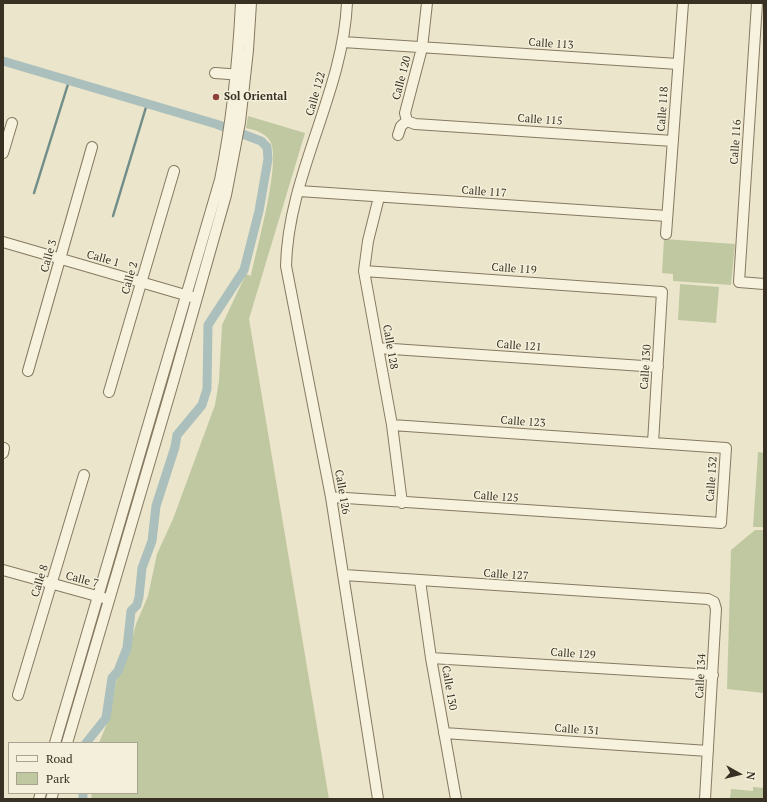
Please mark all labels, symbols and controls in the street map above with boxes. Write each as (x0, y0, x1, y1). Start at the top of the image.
street label: Calle 113 (528, 36, 574, 52)
street label: Calle 120 (390, 55, 414, 101)
street label: Calle 122 (303, 71, 329, 117)
street label: Calle 118 (655, 86, 671, 132)
place label: Sol Oriental (224, 90, 287, 104)
marker: Sol Oriental (211, 92, 221, 102)
street label: Calle 115 (517, 112, 563, 128)
street label: Calle 116 (728, 119, 744, 165)
street label: Calle 117 (461, 184, 507, 200)
street label: Calle 3 (38, 238, 60, 274)
street label: Calle 1 (85, 248, 121, 270)
street label: Calle 2 (119, 260, 141, 296)
street label: Calle 119 (491, 261, 537, 277)
street label: Calle 128 (380, 324, 400, 370)
street label: Calle 121 (496, 338, 542, 354)
street label: Calle 130 (638, 344, 654, 390)
street label: Calle 123 (500, 414, 546, 430)
street label: Calle 132 (704, 456, 720, 502)
street label: Calle 126 (332, 469, 352, 515)
street label: Calle 125 (473, 489, 519, 505)
street label: Calle 8 (29, 563, 51, 599)
street label: Calle 127 (483, 567, 529, 583)
street label: Calle 7 (64, 569, 100, 591)
street label: Calle 129 (550, 646, 596, 662)
street label: Calle 134 (693, 653, 709, 699)
street label: Calle 130 (439, 665, 459, 711)
street label: Calle 131 (554, 722, 600, 738)
legend (8, 742, 138, 794)
text: Road (46, 751, 73, 766)
north arrow (719, 754, 759, 794)
text: Park (46, 771, 70, 786)
text: N (743, 771, 758, 781)

